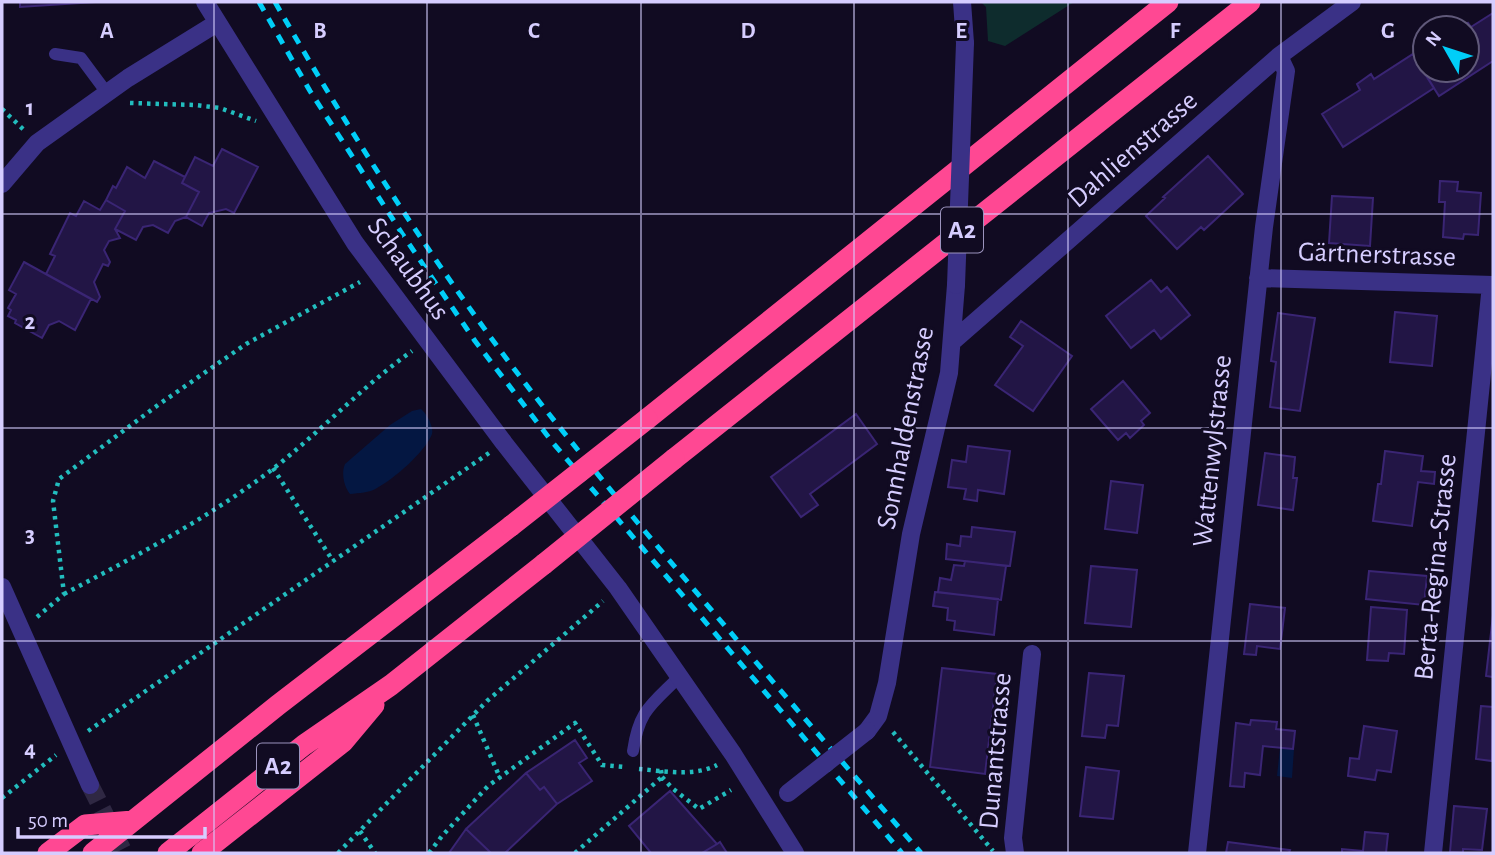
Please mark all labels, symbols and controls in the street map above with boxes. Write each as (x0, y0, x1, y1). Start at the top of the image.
north arrow (1411, 14, 1481, 84)
text: A (100, 20, 114, 43)
text: B (313, 20, 327, 43)
text: C (528, 20, 540, 43)
text: D (740, 20, 756, 43)
text: E (955, 20, 967, 43)
text: F (1170, 20, 1181, 43)
text: G (1381, 20, 1395, 43)
text: N (1422, 28, 1445, 50)
street label: Dahlienstrasse (1063, 87, 1203, 213)
text: 1 (26, 97, 34, 120)
road number: A2 (941, 207, 983, 252)
street label: Schaubhus (362, 213, 454, 325)
street label: Gärtnerstrasse (1297, 238, 1457, 272)
text: 2 (25, 311, 36, 334)
street label: Sonnhaldenstrasse (873, 324, 939, 532)
street label: Wattenwylstrasse (1189, 354, 1237, 548)
street label: Berta-Regina-Strasse (1410, 452, 1462, 682)
text: 3 (25, 524, 35, 547)
street label: Dunantstrasse (975, 671, 1017, 831)
text: 4 (24, 738, 36, 761)
road number: A2 (257, 744, 299, 788)
scale bar (18, 796, 205, 840)
text: 50 m (28, 810, 68, 831)

